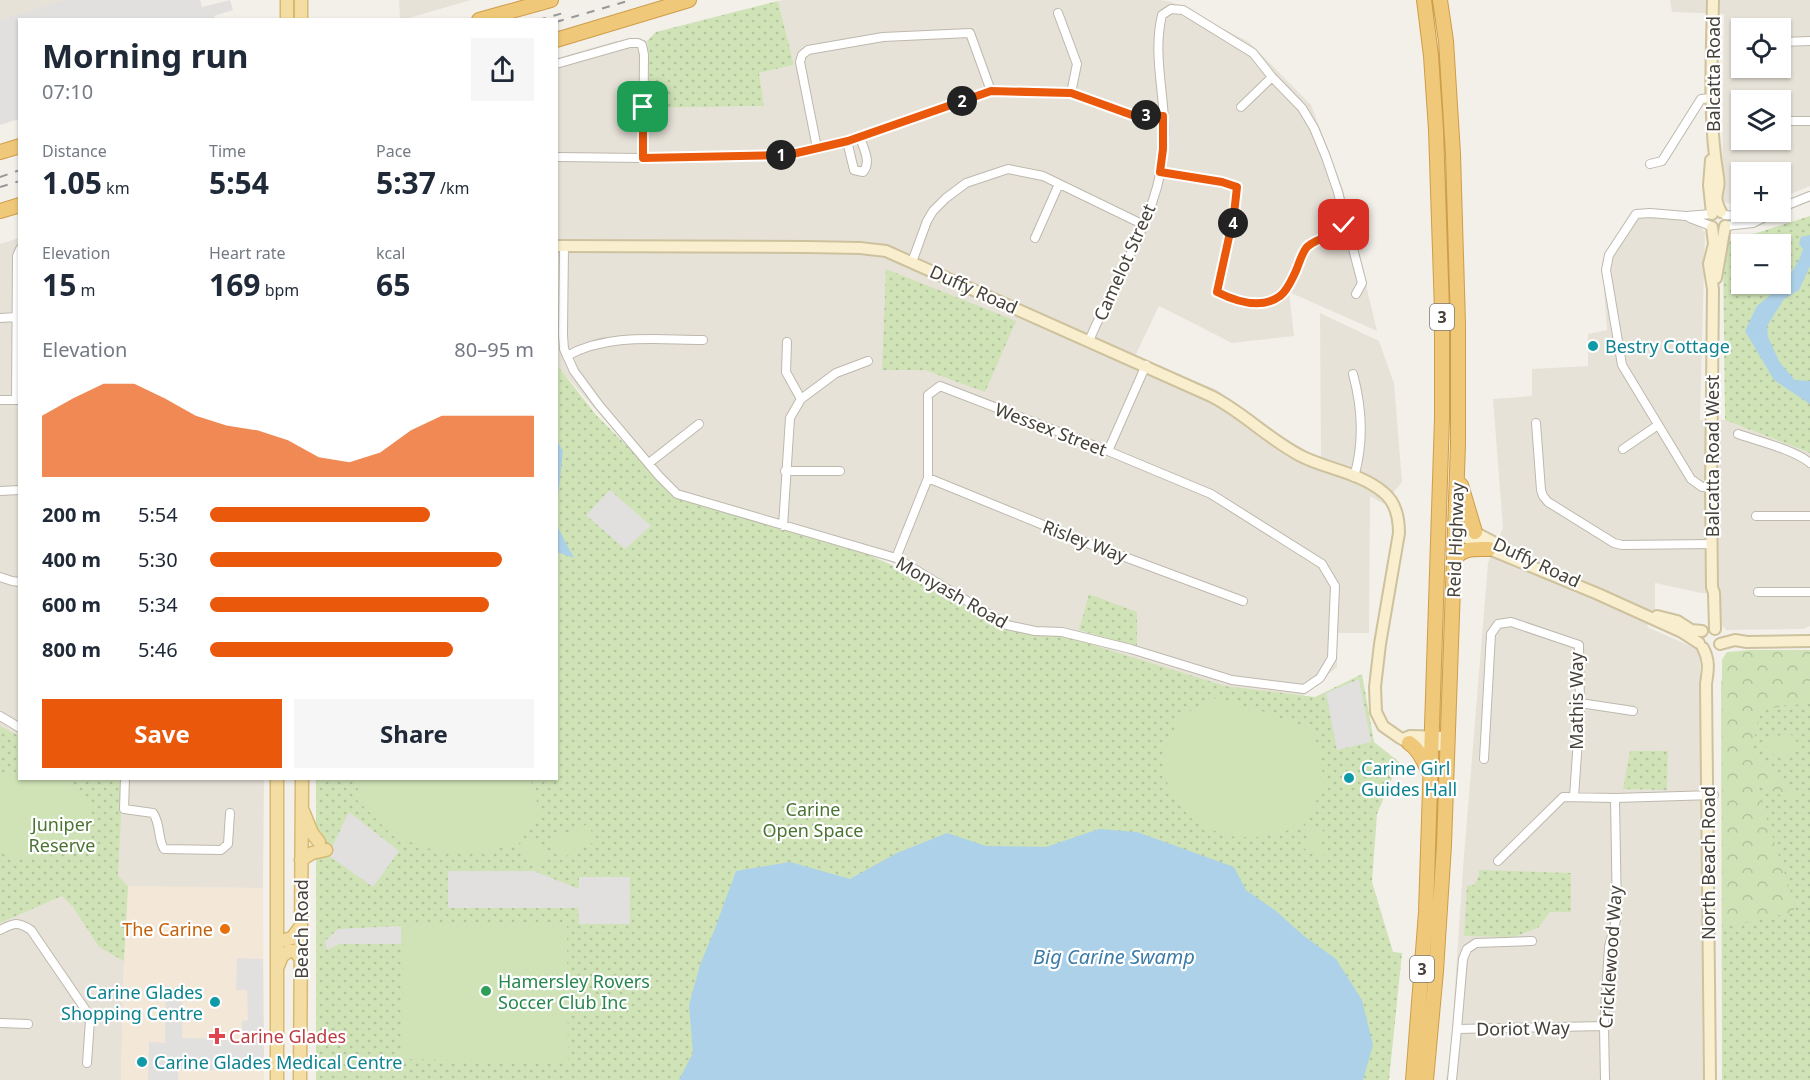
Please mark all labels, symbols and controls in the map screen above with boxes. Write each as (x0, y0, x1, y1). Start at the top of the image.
street label: Balcatta Road (1701, 16, 1725, 132)
map controls (1731, 18, 1791, 294)
button: locate (1731, 18, 1791, 78)
text: Morning run (42, 33, 248, 78)
button: share (471, 38, 534, 101)
text: 07:10 (42, 78, 93, 105)
pin (617, 81, 668, 132)
pin: 2 (947, 86, 977, 116)
icon: arrive (626, 90, 659, 123)
text: 2 (957, 90, 967, 112)
button: layers (1731, 90, 1791, 150)
pin: 3 (1131, 100, 1161, 130)
text: 3 (1141, 104, 1151, 126)
text: Distance (42, 140, 107, 162)
text: Time (209, 140, 246, 162)
text: Pace (376, 140, 411, 162)
pin: 1 (766, 140, 796, 170)
text: 1 (776, 144, 786, 166)
text: 1.05 (42, 162, 102, 203)
text: 5:54 (209, 162, 269, 203)
text: 5:37 (376, 162, 436, 203)
button: + (1731, 162, 1791, 222)
text: km (102, 177, 130, 199)
text: /km (436, 177, 470, 199)
street label: Camelot Street (1088, 199, 1161, 324)
pin (1318, 199, 1369, 250)
pin: 4 (1218, 208, 1248, 238)
icon: check (1327, 208, 1360, 241)
text: 4 (1228, 212, 1238, 234)
button: − (1731, 234, 1791, 294)
text: Elevation (42, 242, 110, 264)
text: Heart rate (209, 242, 285, 264)
text: kcal (376, 242, 405, 264)
street label: Duffy Road (926, 259, 1022, 319)
text: 15 (42, 264, 76, 305)
text: 169 (209, 264, 260, 305)
text: 65 (376, 264, 410, 305)
text: m (76, 279, 95, 301)
text: bpm (260, 279, 299, 301)
road number: 3 (1430, 304, 1454, 330)
place label: Bestry Cottage (1605, 334, 1730, 358)
text: Elevation (42, 336, 127, 363)
text: 80–95 m (454, 336, 534, 363)
marker: Bestry Cottage (1586, 339, 1600, 353)
street label: Balcatta Road West (1700, 374, 1724, 537)
street label: Wessex Street (992, 397, 1111, 462)
street label: Reid Highway (1441, 481, 1469, 598)
text: 200 m (42, 501, 101, 528)
text: 5:54 (138, 501, 178, 528)
street label: Risley Way (1039, 514, 1131, 568)
street label: Duffy Road (1489, 531, 1585, 593)
text: 400 m (42, 546, 101, 573)
text: 5:30 (138, 546, 178, 573)
street label: Monyash Road (892, 550, 1012, 634)
text: 600 m (42, 591, 101, 618)
text: 5:34 (138, 591, 178, 618)
text: 800 m (42, 636, 101, 663)
text: 5:46 (138, 636, 178, 663)
street label: Mathis Way (1564, 651, 1588, 750)
button: Save (42, 699, 282, 768)
button: Share (294, 699, 534, 768)
place label: Carine Girl Guides Hall (1361, 756, 1457, 801)
marker: Carine Girl Guides Hall (1342, 771, 1356, 785)
street label: North Beach Road (1696, 786, 1720, 940)
park label: Carine Open Space (763, 797, 863, 842)
park label: Juniper Reserve (29, 812, 95, 857)
street label: Beach Road (289, 879, 313, 979)
street label: Cricklewood Way (1593, 884, 1627, 1029)
place label: The Carine (122, 917, 213, 941)
marker: The Carine (218, 922, 232, 936)
water label: Big Carine Swamp (1033, 943, 1195, 970)
road number: 3 (1410, 956, 1434, 982)
place label: Hamersley Rovers Soccer Club Inc (498, 969, 650, 1014)
place label: Carine Glades Shopping Centre (61, 980, 203, 1025)
marker: Hamersley Rovers Soccer Club Inc (479, 984, 493, 998)
marker: Carine Glades Shopping Centre (208, 995, 222, 1009)
street label: Doriot Way (1476, 1015, 1571, 1041)
place label: Carine Glades (229, 1024, 346, 1048)
marker: Carine Glades (210, 1029, 224, 1043)
place label: Carine Glades Medical Centre (154, 1050, 403, 1074)
marker: Carine Glades Medical Centre (135, 1055, 149, 1069)

